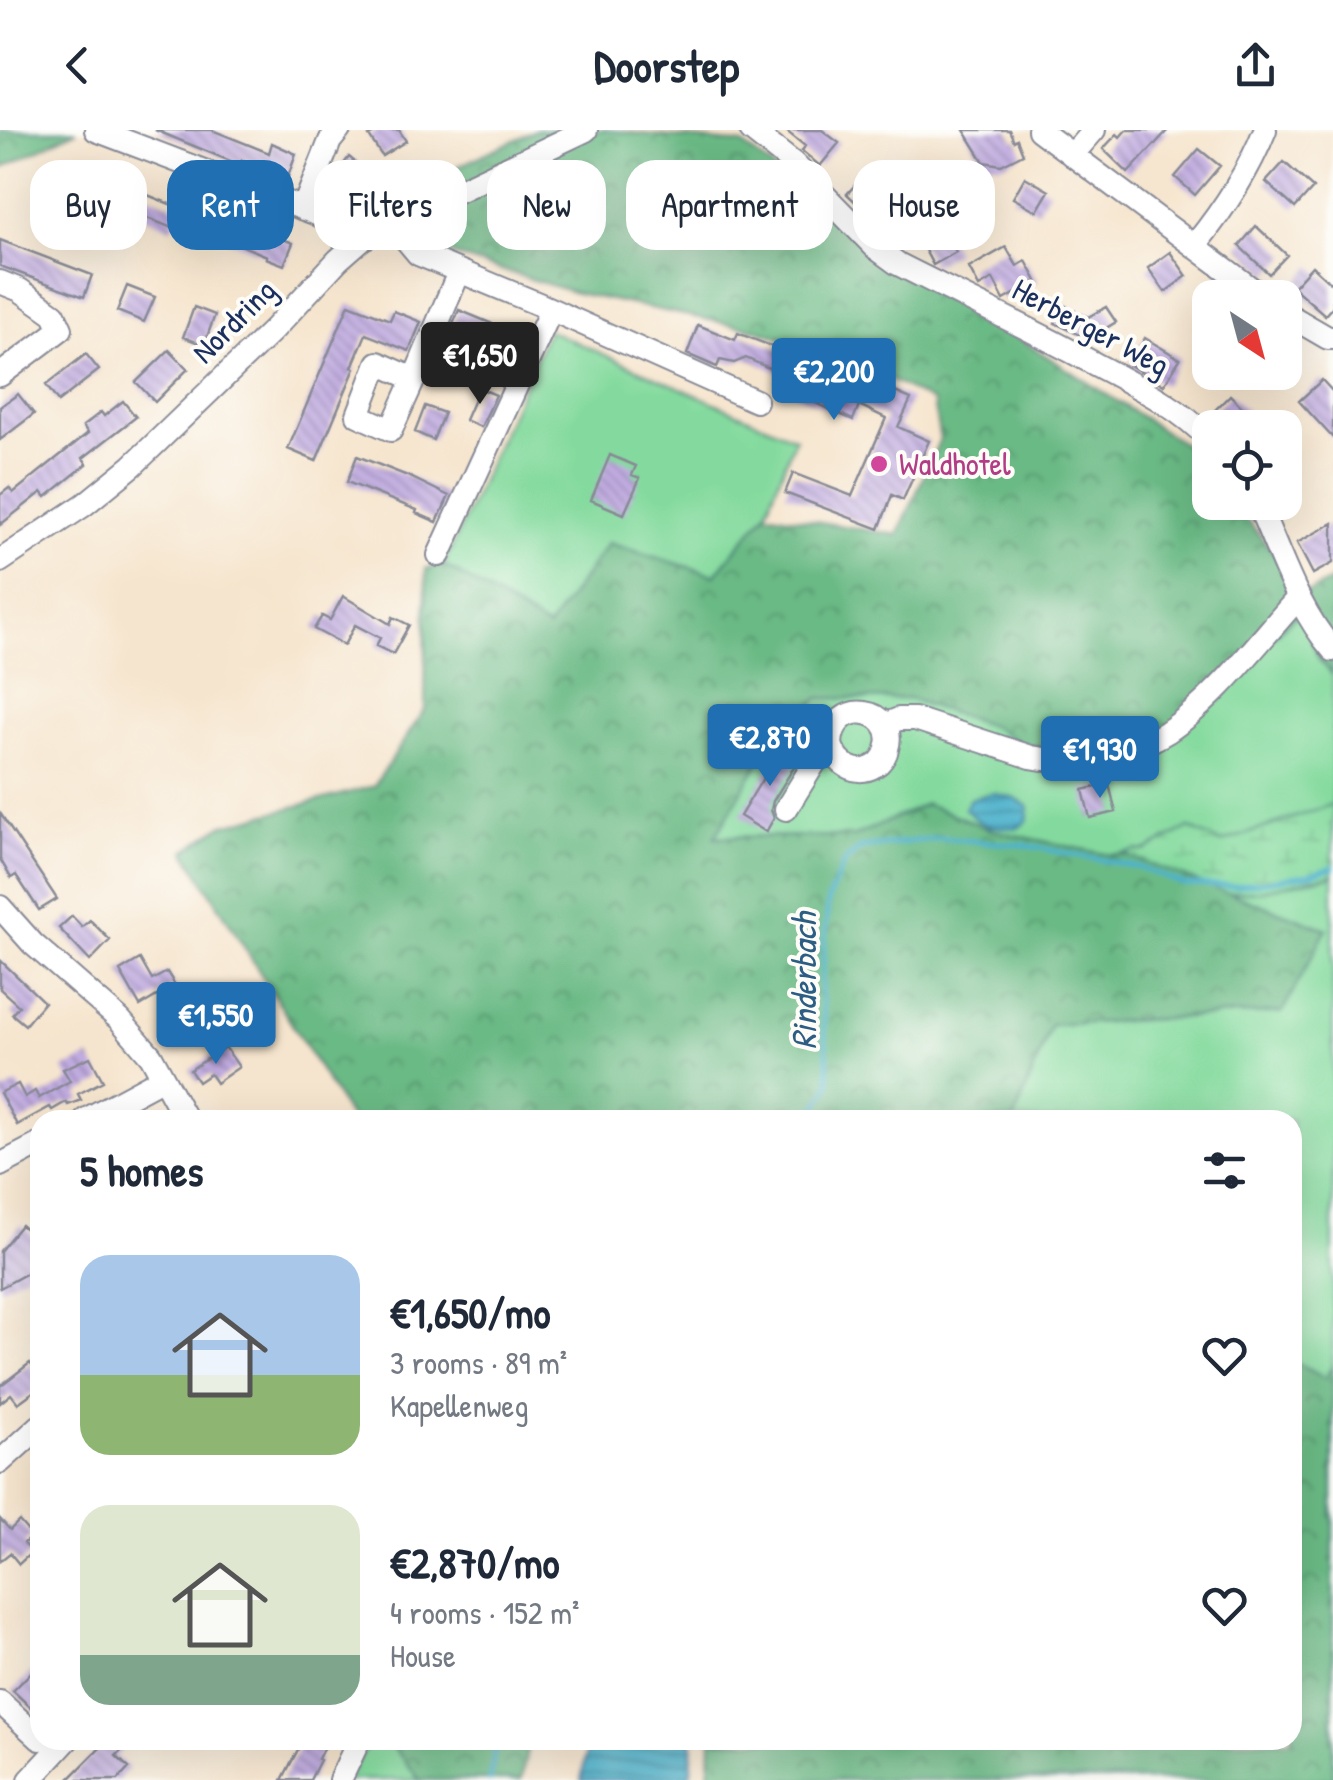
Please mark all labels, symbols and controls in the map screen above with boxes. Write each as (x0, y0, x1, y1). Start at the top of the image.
text: Doorstep (594, 35, 739, 96)
icon: back (50, 38, 105, 93)
icon: share (1228, 38, 1283, 93)
chip: Buy (30, 160, 147, 250)
chip: Rent (167, 160, 294, 250)
chip: Filters (314, 160, 467, 250)
chip: New (487, 160, 606, 250)
chip: Apartment (626, 160, 833, 250)
chip: House (853, 160, 995, 250)
street label: Herberger Weg (1005, 267, 1177, 386)
street label: Nordring (182, 269, 285, 372)
north arrow (1192, 280, 1302, 390)
map controls (1192, 280, 1302, 520)
pin: €1,650 (399, 322, 561, 407)
text: €1,650 (443, 333, 517, 376)
pin: €2,200 (753, 338, 915, 423)
text: €2,200 (794, 349, 874, 392)
button: locate (1192, 410, 1302, 520)
place label: Waldhotel (899, 442, 1011, 485)
marker: Waldhotel (868, 453, 890, 475)
pin: €2,870 (689, 704, 851, 789)
text: €2,870 (730, 715, 810, 758)
pin: €1,930 (1019, 716, 1181, 801)
text: €1,930 (1063, 727, 1137, 770)
water label: Rinderbach (780, 910, 827, 1050)
pin: €1,550 (135, 982, 297, 1067)
text: €1,550 (179, 993, 253, 1036)
text: 5 homes (80, 1142, 203, 1199)
icon: filters (1197, 1143, 1252, 1198)
text: €1,650/mo (390, 1284, 551, 1341)
icon: home (160, 1295, 280, 1415)
icon: heart (1197, 1328, 1252, 1383)
text: 3 rooms · 89 m² (390, 1341, 567, 1384)
text: Kapellenweg (390, 1384, 529, 1427)
text: €2,870/mo (390, 1534, 559, 1591)
icon: home (160, 1545, 280, 1665)
icon: heart (1197, 1578, 1252, 1633)
text: 4 rooms · 152 m² (390, 1591, 579, 1634)
text: House (390, 1634, 456, 1677)

